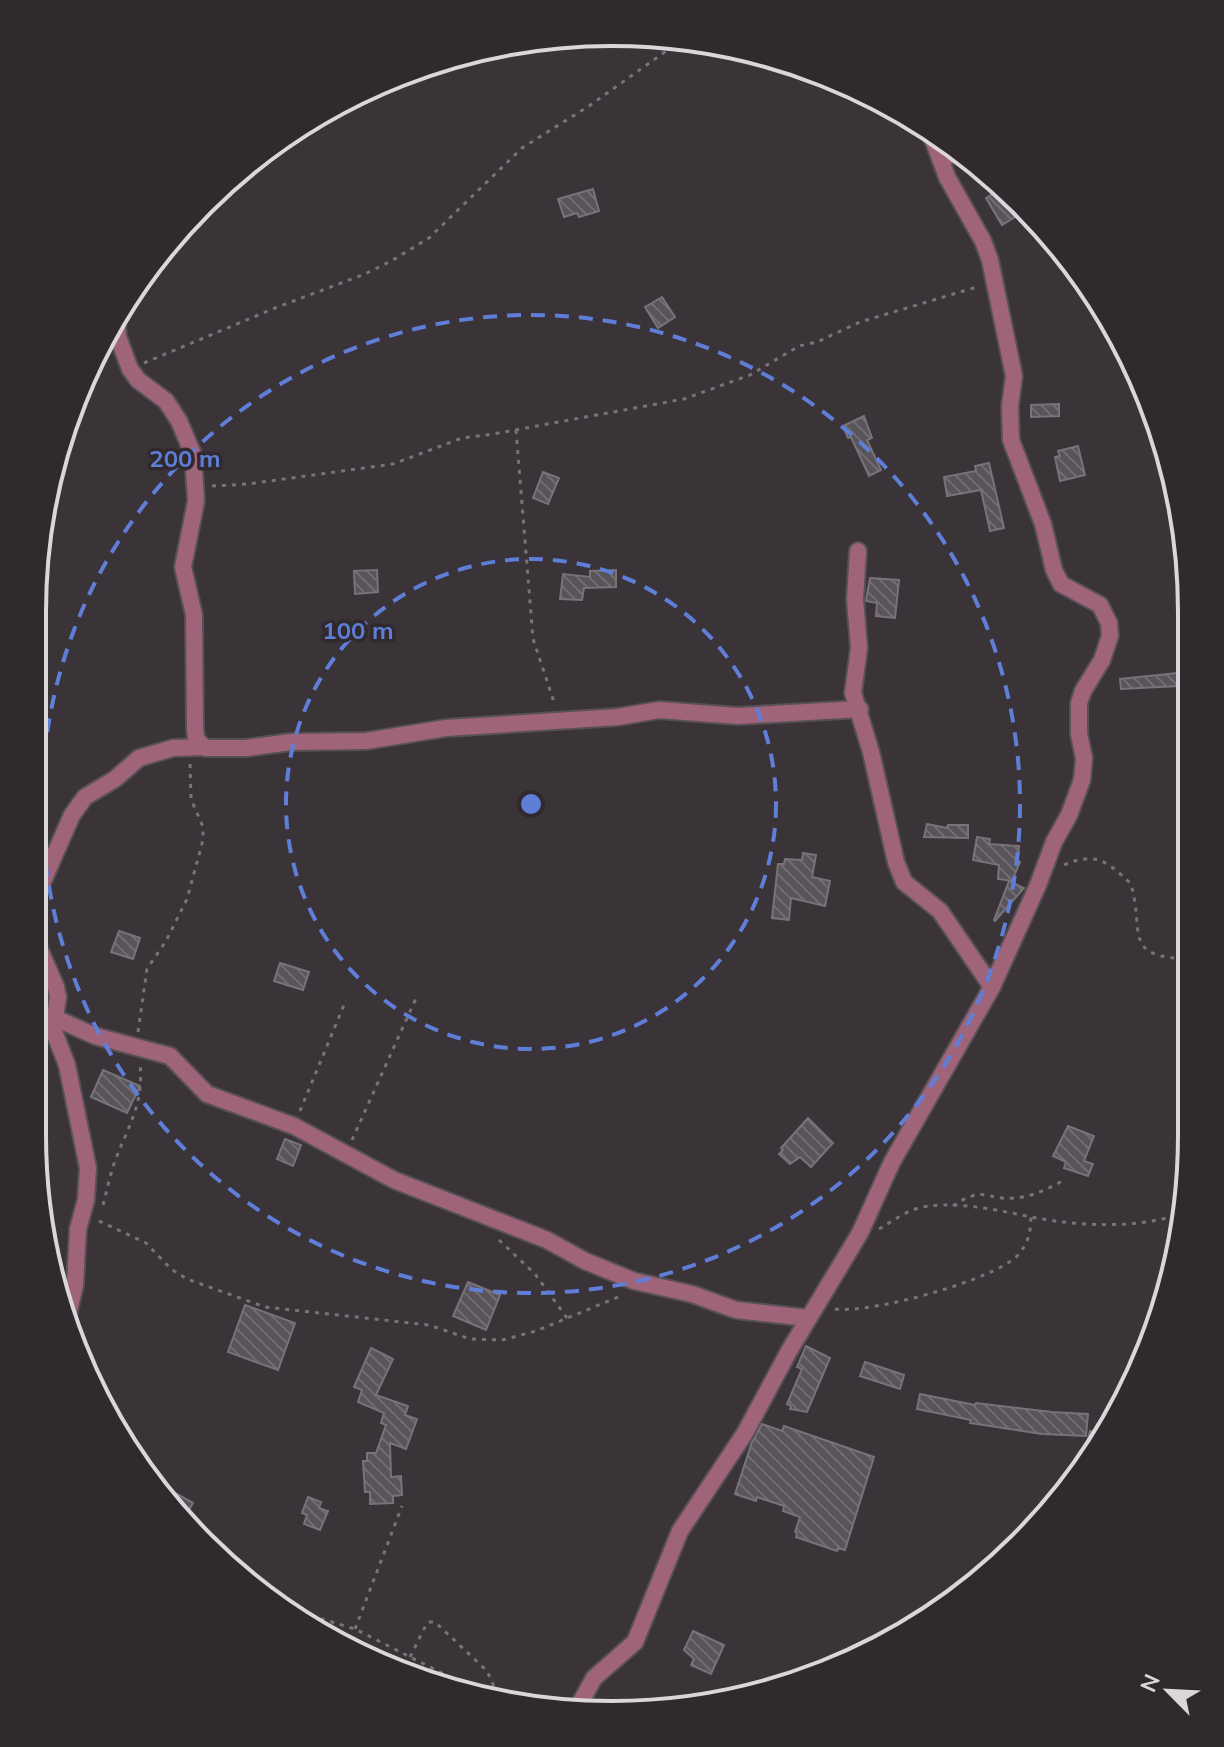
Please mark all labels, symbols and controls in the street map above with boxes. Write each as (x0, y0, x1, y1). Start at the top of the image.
text: 200 m (149, 443, 221, 473)
text: 100 m (322, 615, 394, 645)
centre of rings (517, 790, 545, 818)
north arrow (1128, 1651, 1208, 1731)
text: N (1134, 1670, 1166, 1696)

